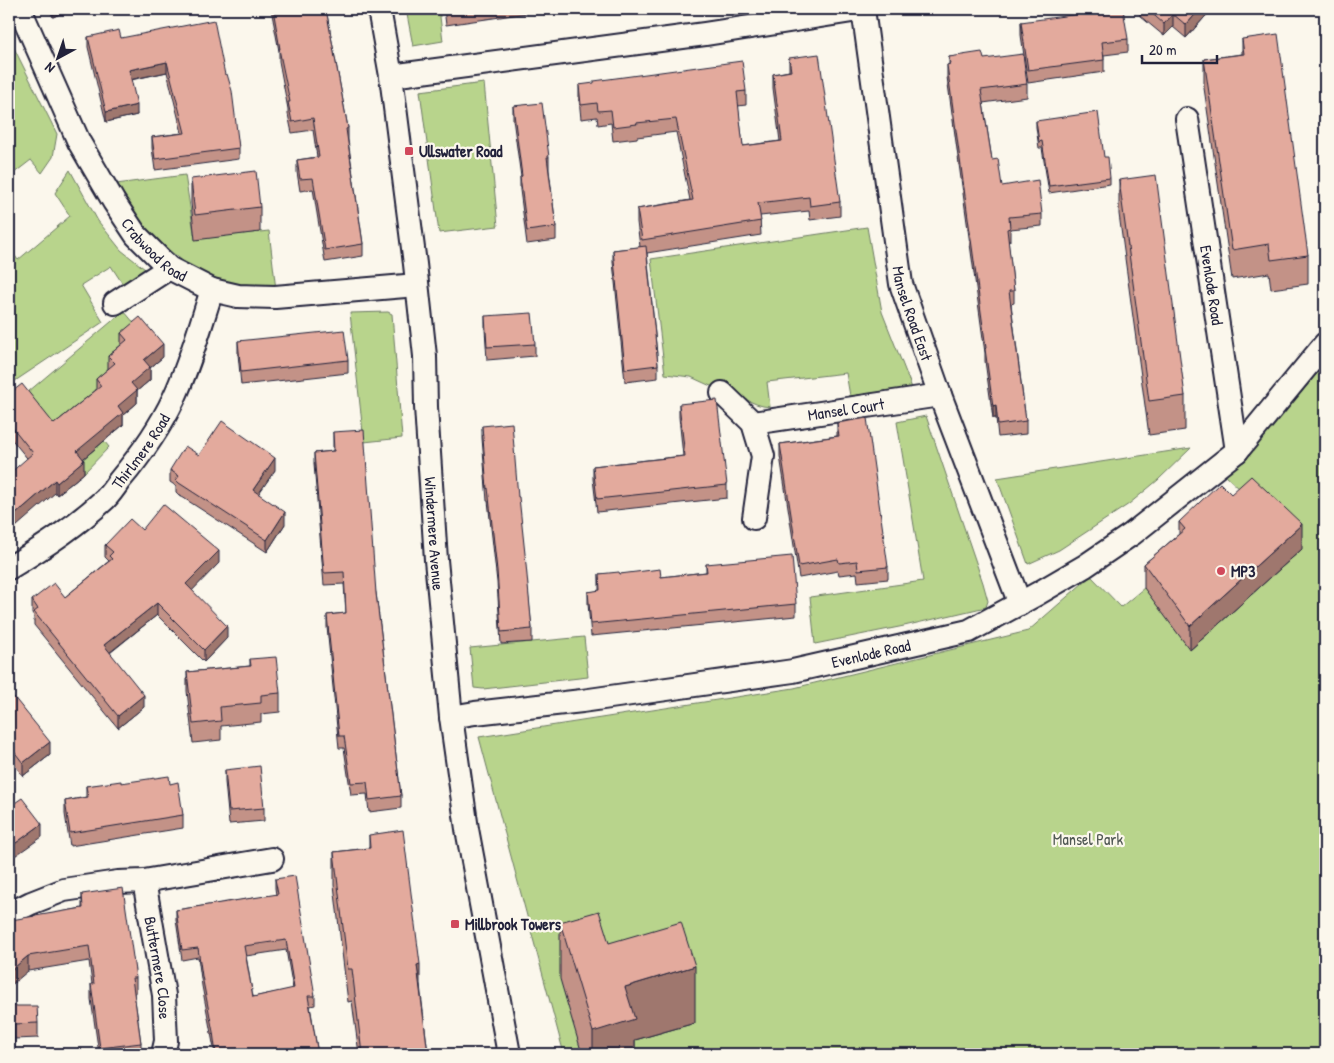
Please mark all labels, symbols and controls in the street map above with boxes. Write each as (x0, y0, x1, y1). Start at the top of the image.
north arrow (32, 32, 82, 82)
scale bar (1142, 32, 1216, 64)
text: 20 m (1149, 39, 1176, 60)
text: N (40, 58, 58, 78)
place label: Ullswater Road (419, 140, 503, 162)
marker: Ullswater Road (403, 145, 415, 157)
street label: Crabwood Road (116, 213, 191, 286)
street label: Evenlode Road (1195, 244, 1229, 327)
street label: Mansel Road East (888, 265, 938, 364)
street label: Mansel Court (806, 392, 886, 426)
street label: Thirlmere Road (106, 410, 175, 493)
street label: Windermere Avenue (420, 476, 450, 592)
place label: MP3 (1231, 560, 1255, 582)
marker: MP3 (1215, 565, 1227, 577)
street label: Evenlode Road (829, 634, 913, 673)
park label: Mansel Park (1053, 828, 1123, 850)
place label: Millbrook Towers (465, 913, 562, 935)
street label: Buttermere Close (139, 915, 176, 1020)
marker: Millbrook Towers (449, 918, 461, 930)

